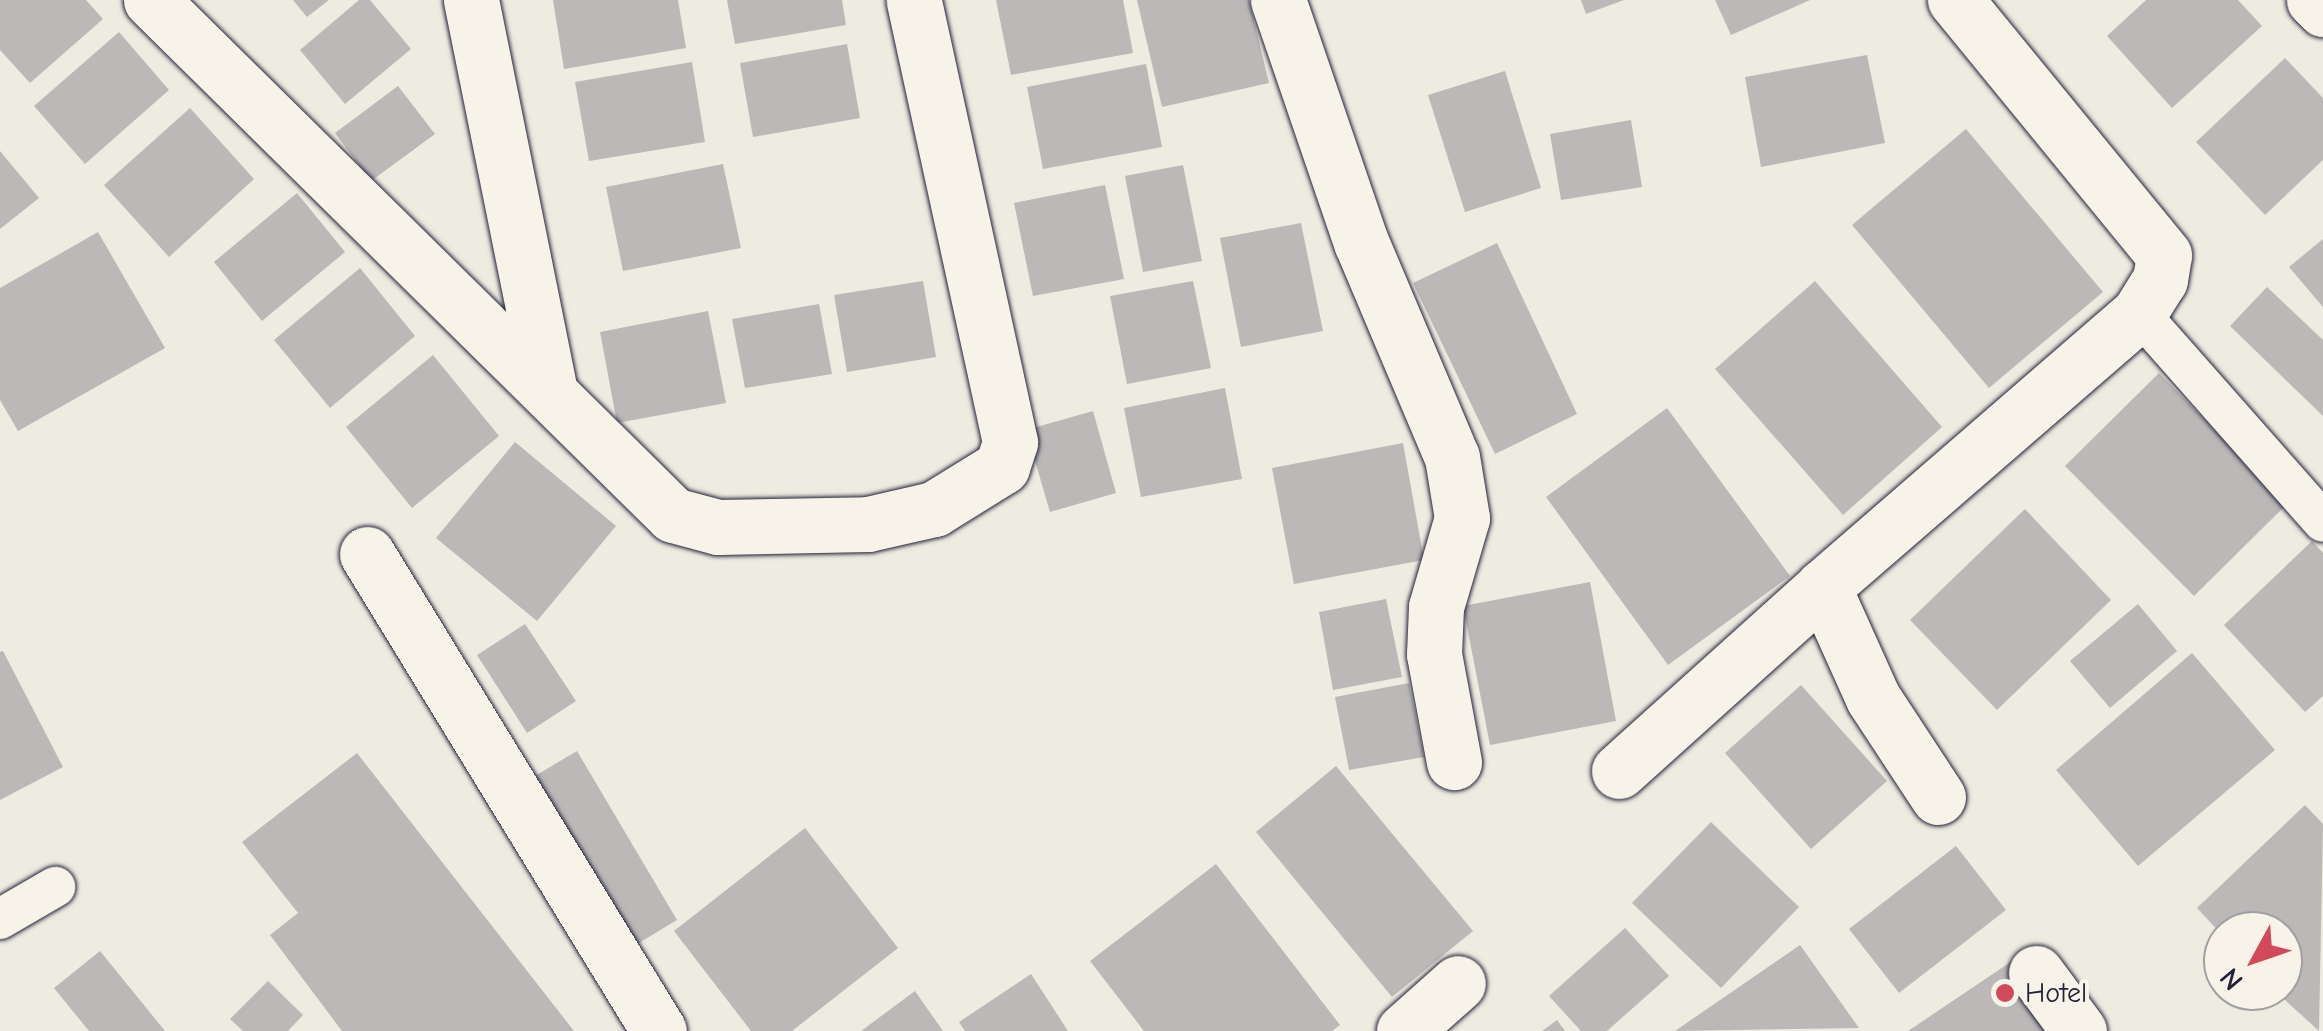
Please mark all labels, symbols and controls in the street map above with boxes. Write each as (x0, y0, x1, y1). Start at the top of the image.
north arrow (2203, 911, 2303, 1011)
text: N (2213, 962, 2250, 996)
place label: Hotel (2025, 976, 2087, 1010)
marker: Hotel (1994, 982, 2016, 1004)

